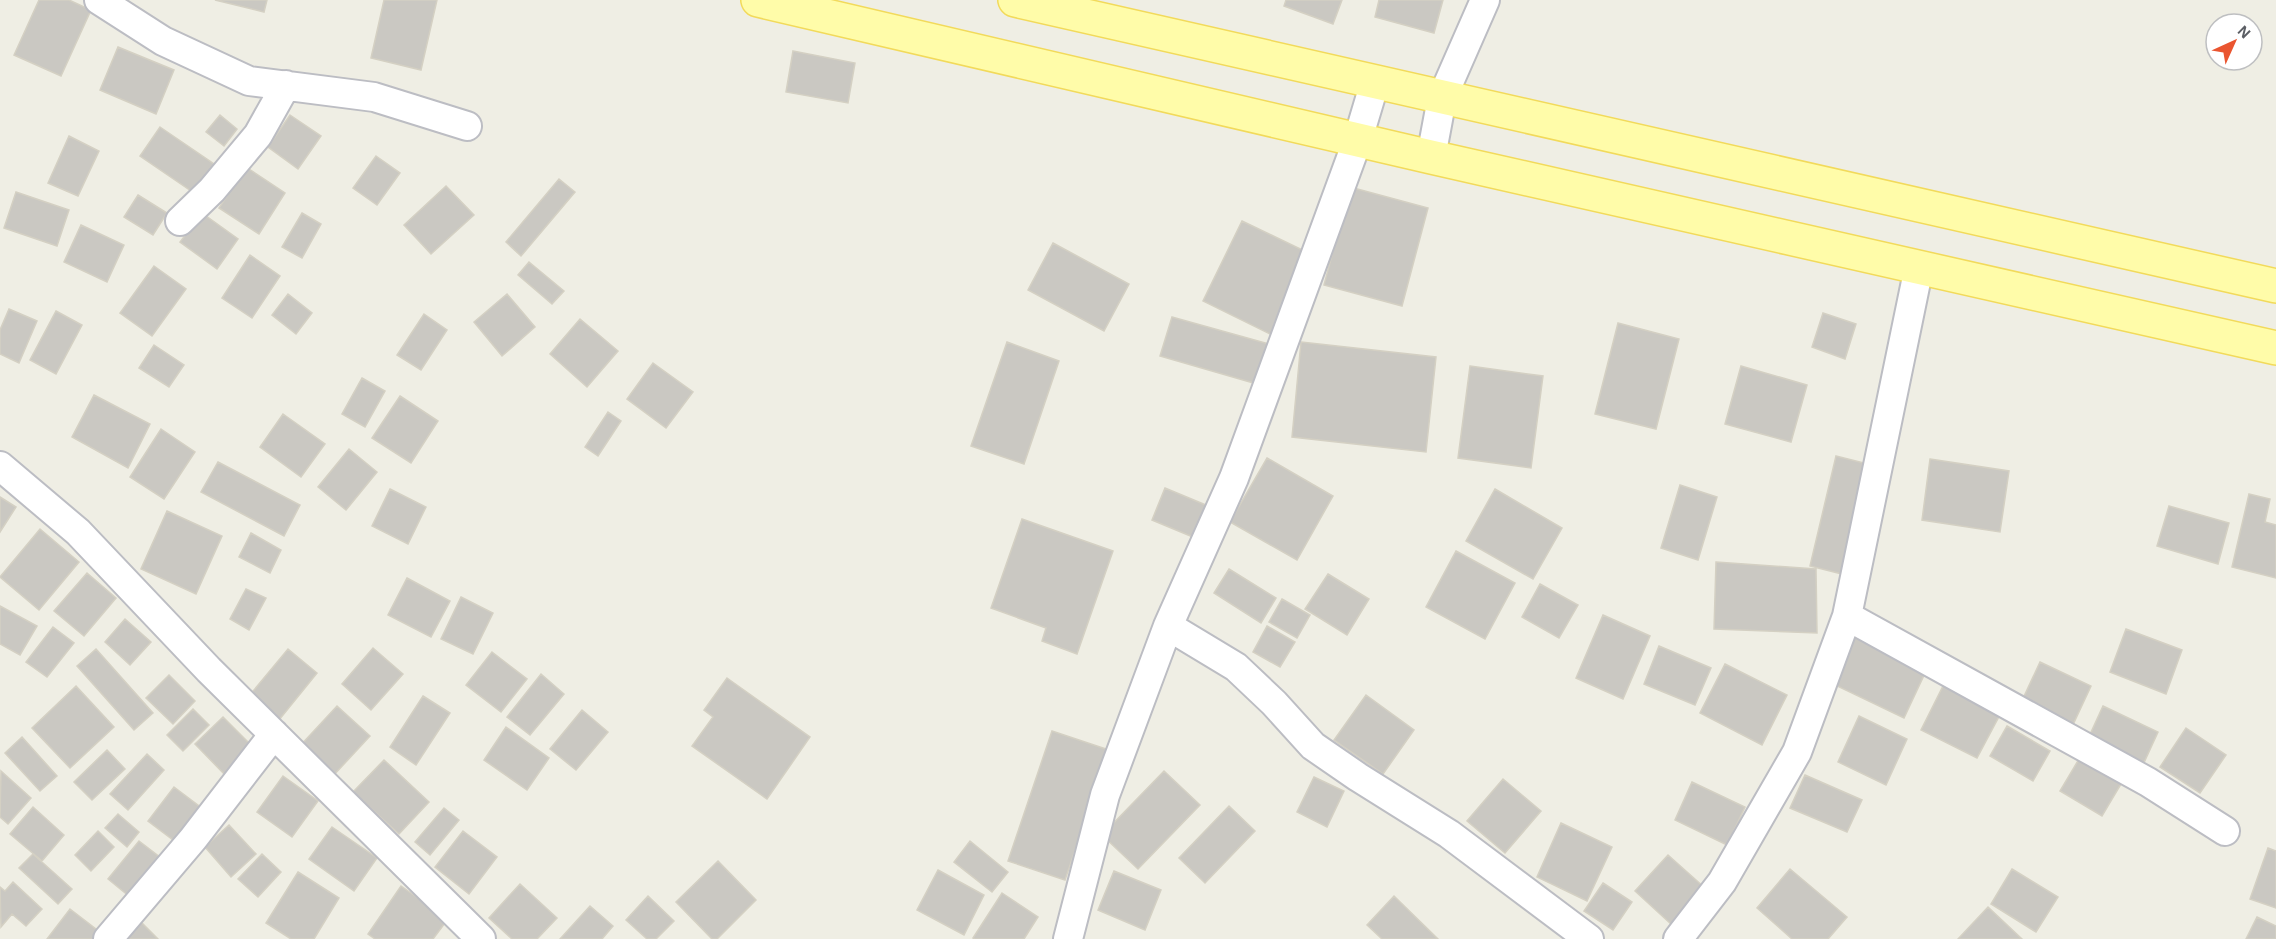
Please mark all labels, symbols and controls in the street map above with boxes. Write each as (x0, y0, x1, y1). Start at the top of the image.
north arrow (2204, 12, 2264, 72)
text: N (2234, 23, 2253, 42)

